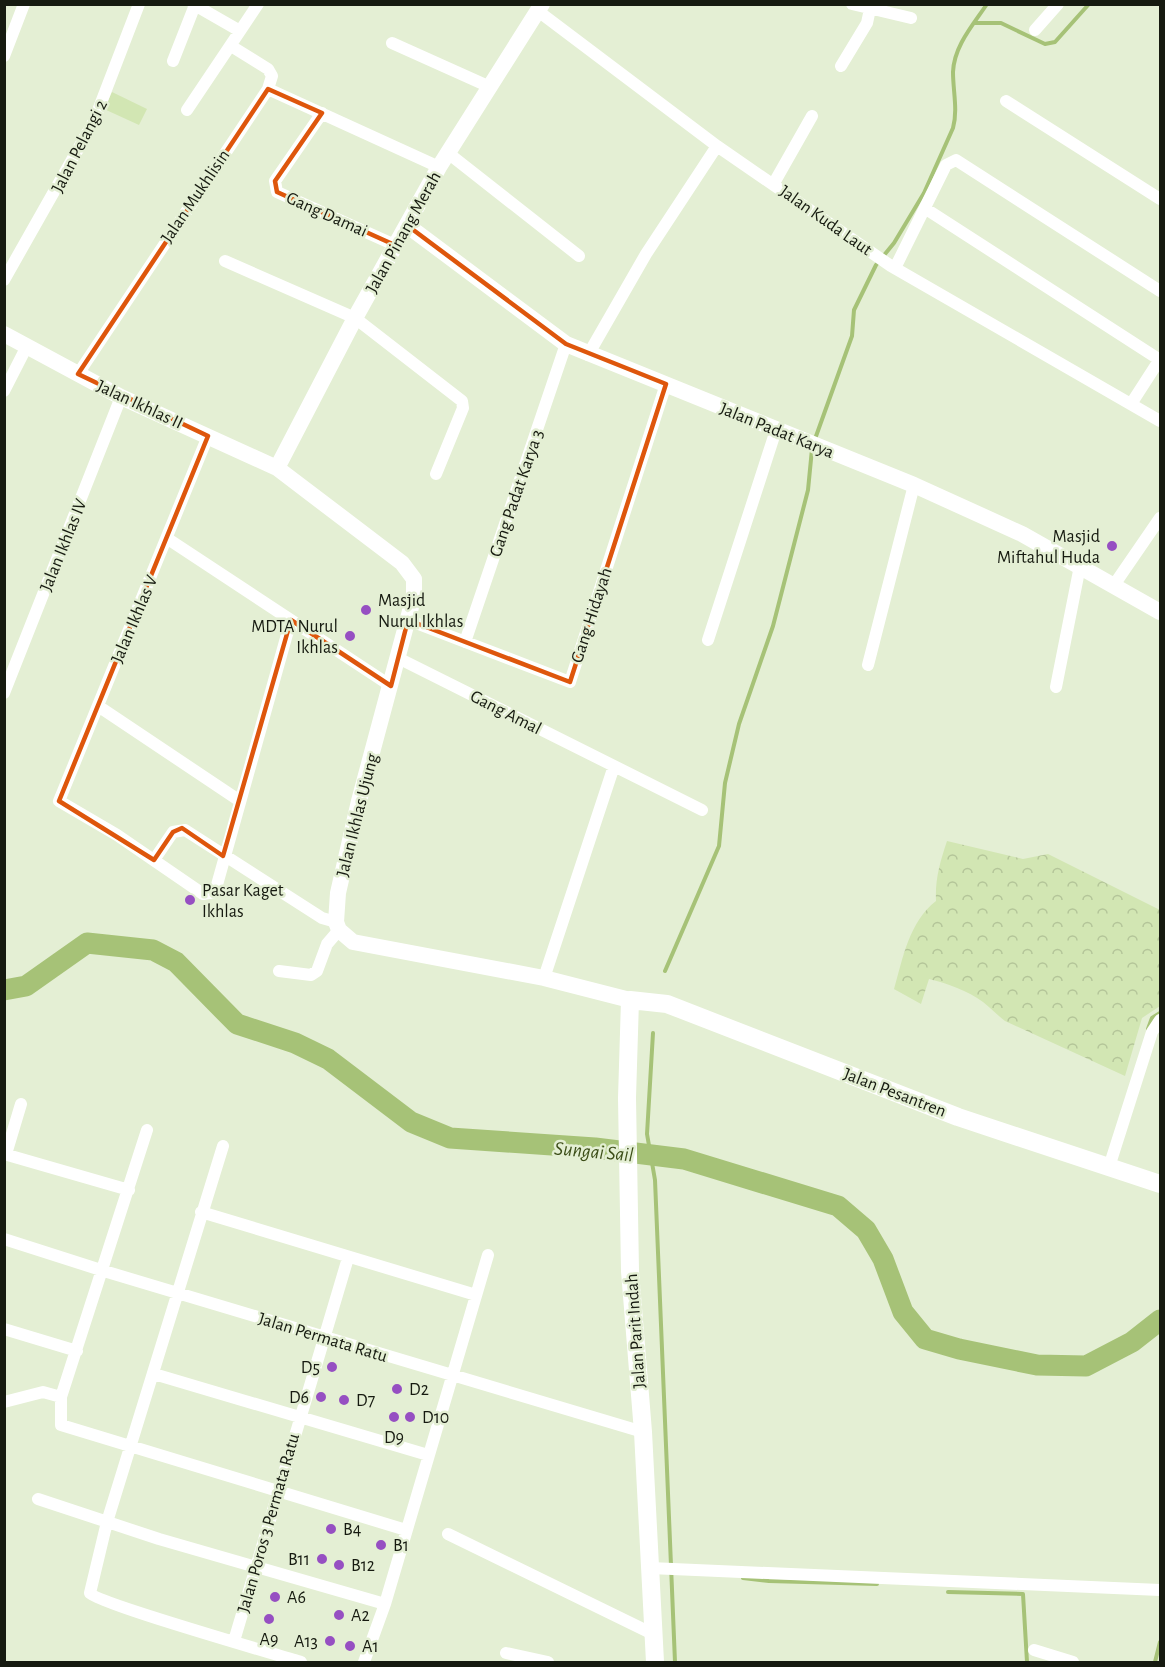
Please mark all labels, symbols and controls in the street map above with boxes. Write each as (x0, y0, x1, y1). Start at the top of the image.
street label: Jalan Pelangi 2 (49, 97, 111, 196)
street label: Jalan Mukhlisin (158, 147, 234, 246)
street label: Jalan Pinang Merah (363, 169, 445, 296)
street label: Jalan Kuda Laut (776, 182, 875, 259)
street label: Gang Damai (283, 189, 370, 241)
street label: Jalan Ikhlas II (94, 377, 185, 433)
street label: Jalan Padat Karya (717, 400, 836, 462)
street label: Gang Padat Karya 3 (487, 427, 547, 559)
street label: Jalan Ikhlas IV (37, 496, 91, 594)
place label: Masjid Miftahul Huda (997, 528, 1100, 567)
marker: Masjid Miftahul Huda (1105, 539, 1119, 553)
street label: Gang Hidayah (568, 565, 616, 665)
street label: Jalan Ikhlas V (108, 572, 162, 666)
place label: Masjid Nurul Ikhlas (378, 592, 463, 631)
marker: Masjid Nurul Ikhlas (359, 603, 373, 617)
place label: MDTA Nurul Ikhlas (251, 618, 338, 657)
marker: MDTA Nurul Ikhlas (343, 629, 357, 643)
street label: Gang Amal (467, 687, 544, 738)
street label: Jalan Ikhlas Ujung (334, 752, 382, 879)
place label: Pasar Kaget Ikhlas (202, 882, 284, 921)
marker: Pasar Kaget Ikhlas (183, 893, 197, 907)
street label: Jalan Pesantren (841, 1065, 949, 1121)
water label: Sungai Sail (553, 1139, 634, 1165)
street label: Jalan Parit Indah (623, 1273, 649, 1389)
street label: Jalan Permata Ratu (256, 1310, 389, 1366)
place label: D5 (301, 1359, 320, 1377)
marker: D5 (325, 1360, 339, 1374)
place label: D2 (409, 1381, 429, 1399)
marker: D2 (390, 1382, 404, 1396)
place label: D6 (289, 1389, 309, 1407)
marker: D6 (314, 1390, 328, 1404)
place label: D7 (356, 1392, 375, 1410)
marker: D7 (337, 1393, 351, 1407)
place label: D10 (422, 1409, 449, 1427)
marker: D9 (387, 1410, 401, 1424)
marker: D10 (403, 1410, 417, 1424)
place label: D9 (384, 1429, 404, 1447)
street label: Jalan Poros 3 Permata Ratu (235, 1432, 303, 1615)
place label: B4 (343, 1521, 362, 1539)
marker: B4 (324, 1522, 338, 1536)
place label: B1 (393, 1537, 409, 1555)
marker: B1 (374, 1538, 388, 1552)
place label: B11 (288, 1551, 310, 1569)
marker: B11 (315, 1552, 329, 1566)
place label: B12 (351, 1557, 375, 1575)
marker: B12 (332, 1558, 346, 1572)
place label: A6 (287, 1589, 306, 1607)
marker: A6 (268, 1590, 282, 1604)
place label: A2 (351, 1607, 370, 1625)
marker: A2 (332, 1608, 346, 1622)
marker: A9 (262, 1612, 276, 1626)
place label: A9 (260, 1631, 278, 1649)
place label: A13 (294, 1633, 318, 1651)
marker: A13 (323, 1634, 337, 1648)
place label: A1 (362, 1638, 379, 1656)
marker: A1 (343, 1639, 357, 1653)

